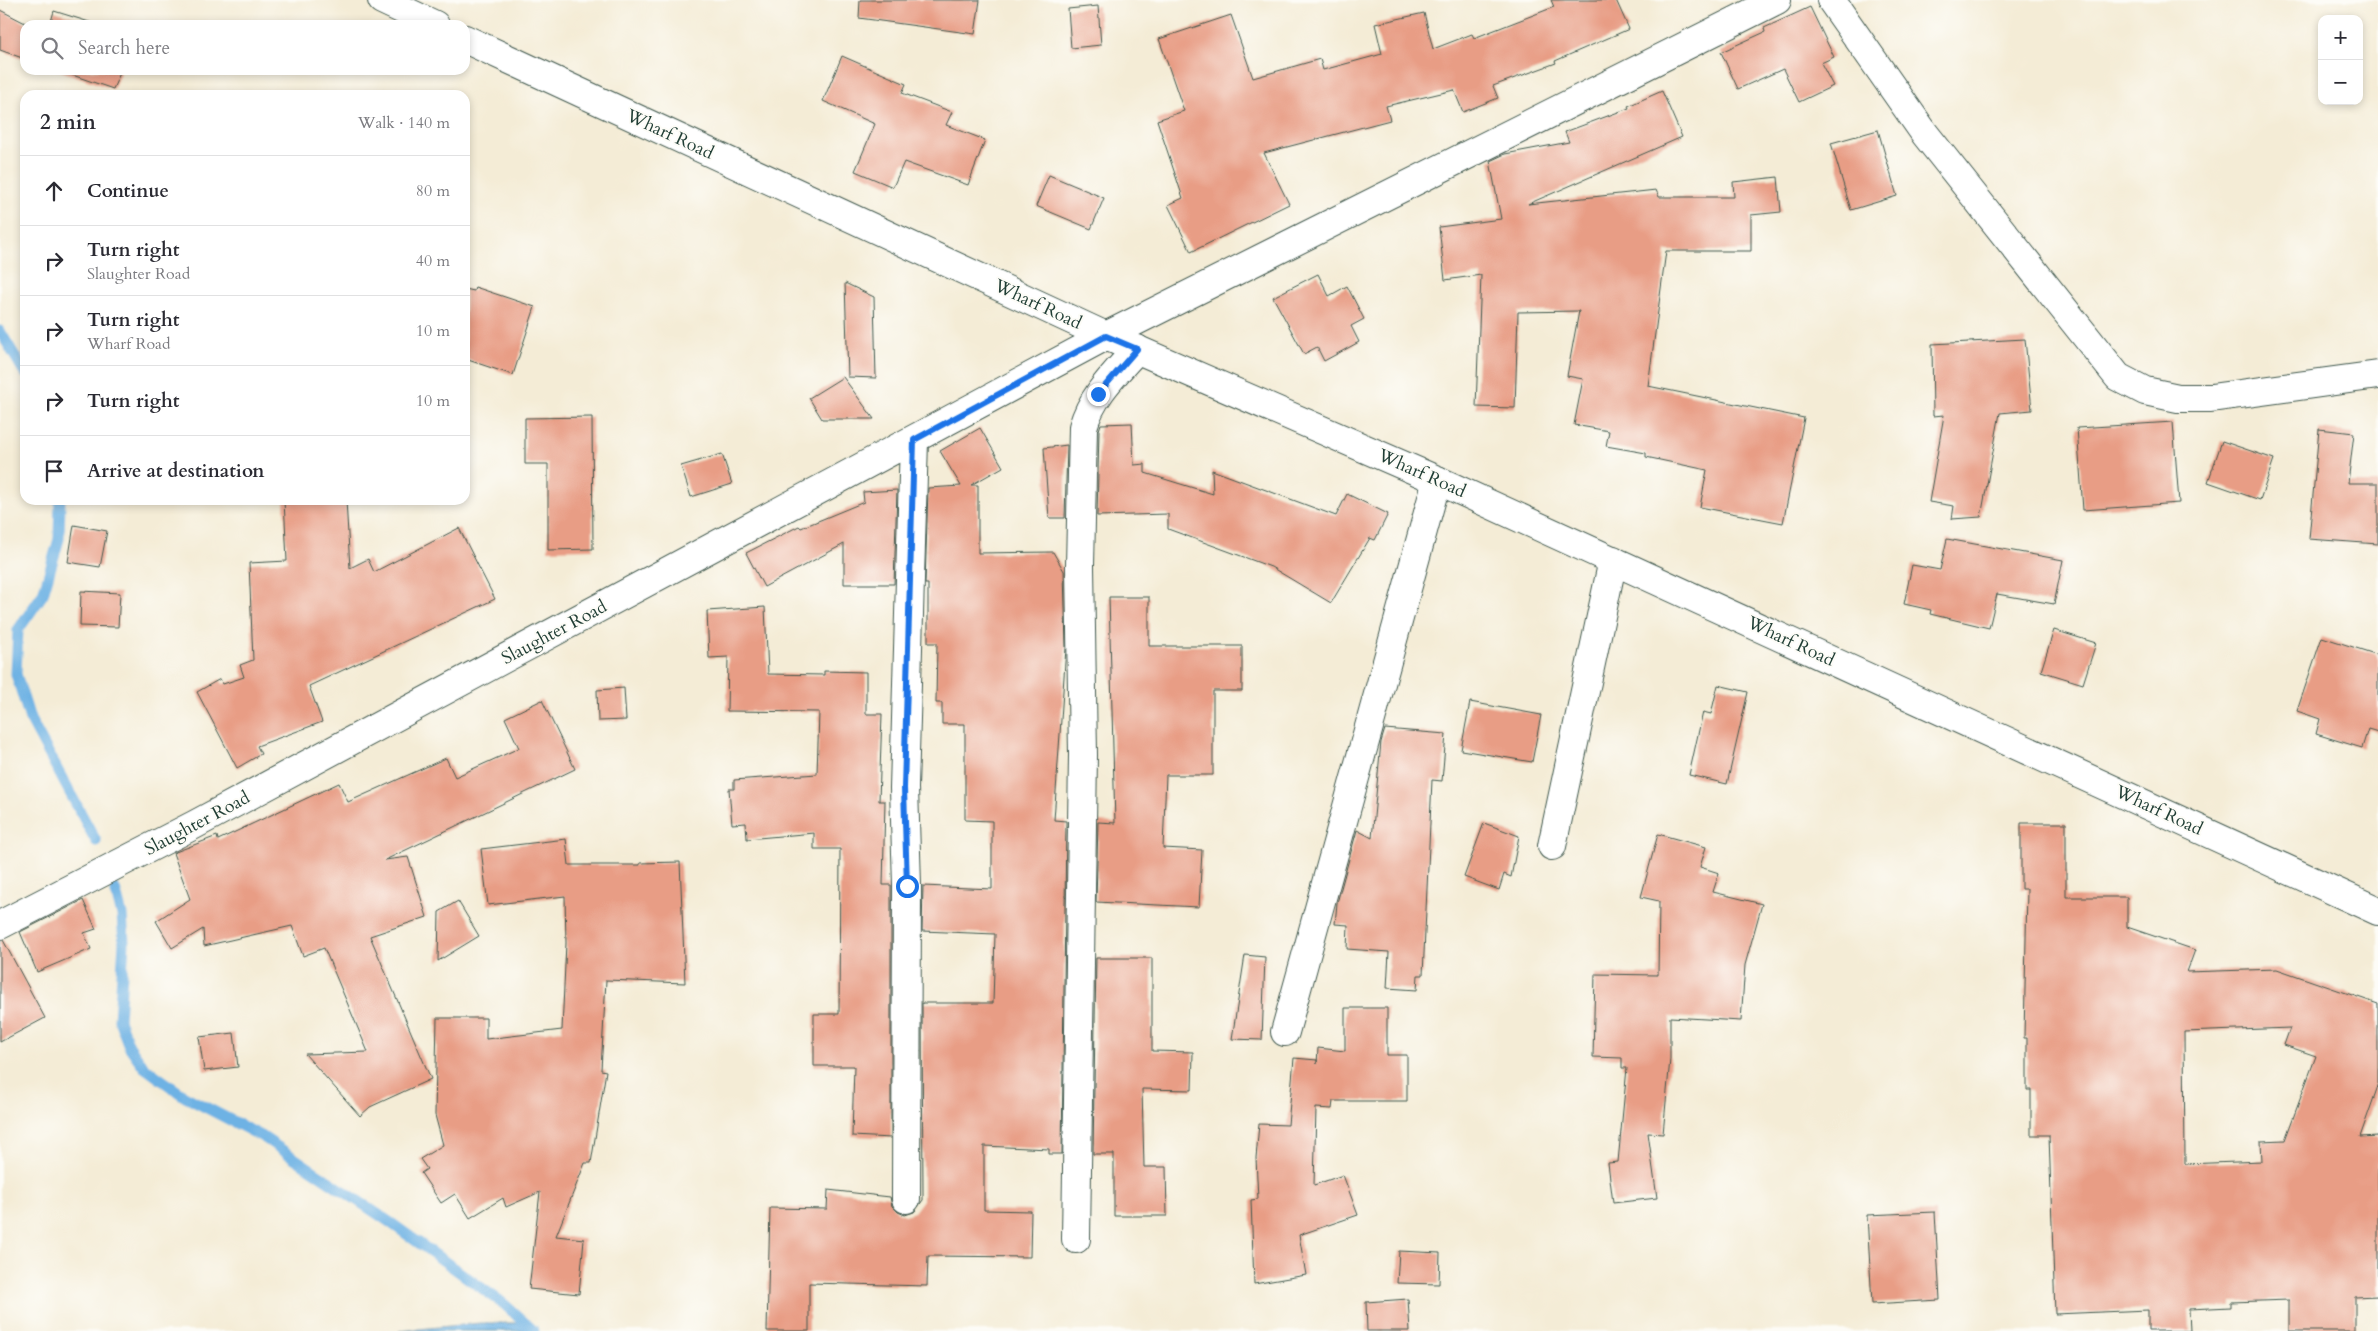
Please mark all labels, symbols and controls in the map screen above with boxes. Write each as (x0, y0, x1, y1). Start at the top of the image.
map controls (2318, 15, 2363, 105)
button: + (2318, 15, 2363, 60)
search box (20, 20, 470, 75)
icon: search (38, 34, 66, 62)
text: Search here (78, 35, 170, 61)
button: − (2318, 60, 2363, 105)
street label: Wharf Road (621, 103, 718, 166)
text: 2 min (40, 108, 96, 137)
text: Walk · 140 m (358, 112, 450, 134)
icon: ahead (40, 177, 68, 205)
text: Continue (87, 178, 169, 204)
text: 80 m (416, 180, 450, 202)
text: Turn right (87, 237, 179, 263)
icon: right (40, 247, 68, 275)
text: 40 m (416, 250, 450, 272)
text: Slaughter Road (87, 263, 190, 285)
street label: Wharf Road (989, 273, 1086, 336)
text: Turn right (87, 307, 179, 333)
icon: right (40, 317, 68, 345)
text: 10 m (416, 320, 450, 342)
text: Wharf Road (87, 333, 171, 355)
route end (1087, 383, 1110, 406)
icon: right (40, 387, 68, 415)
text: Turn right (87, 388, 179, 414)
text: 10 m (416, 390, 450, 412)
street label: Wharf Road (1373, 443, 1470, 504)
icon: arrive (40, 457, 68, 485)
text: Arrive at destination (87, 458, 264, 484)
street label: Slaughter Road (497, 594, 612, 671)
street label: Wharf Road (1742, 610, 1839, 673)
street label: Wharf Road (2110, 779, 2207, 842)
street label: Slaughter Road (140, 785, 255, 862)
route start (896, 875, 919, 898)

